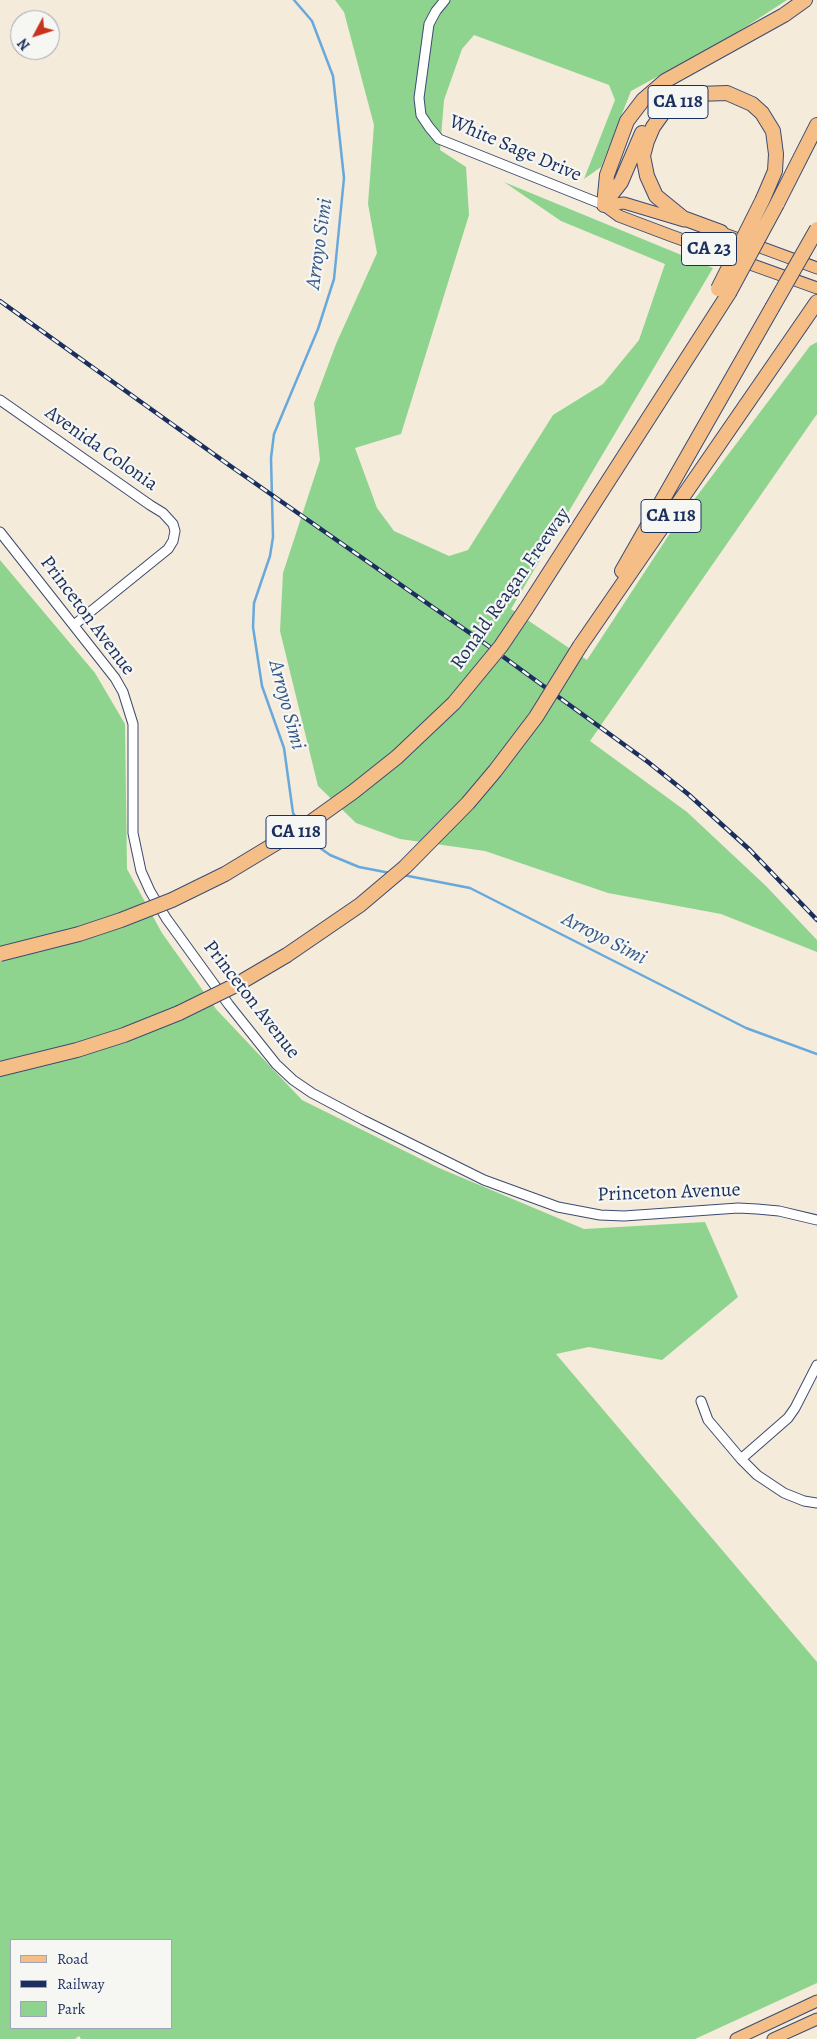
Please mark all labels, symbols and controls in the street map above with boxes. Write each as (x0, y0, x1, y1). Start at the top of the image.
north arrow (10, 10, 60, 60)
text: N (13, 34, 34, 54)
road number: CA 118 (648, 85, 708, 118)
street label: White Sage Drive (445, 110, 585, 188)
water label: Arroyo Simi (301, 197, 339, 291)
road number: CA 23 (682, 232, 736, 266)
street label: Avenida Colonia (40, 401, 162, 497)
road number: CA 118 (641, 500, 701, 532)
street label: Ronald Reagan Freeway (446, 503, 576, 675)
street label: Princeton Avenue (34, 552, 140, 680)
water label: Arroyo Simi (262, 657, 310, 753)
road number: CA 118 (266, 816, 326, 849)
water label: Arroyo Simi (557, 907, 651, 971)
street label: Princeton Avenue (197, 936, 305, 1064)
street label: Princeton Avenue (597, 1179, 741, 1207)
legend (10, 1939, 172, 2029)
text: Road (57, 1949, 88, 1969)
text: Railway (57, 1974, 104, 1994)
text: Park (57, 1999, 85, 2019)

